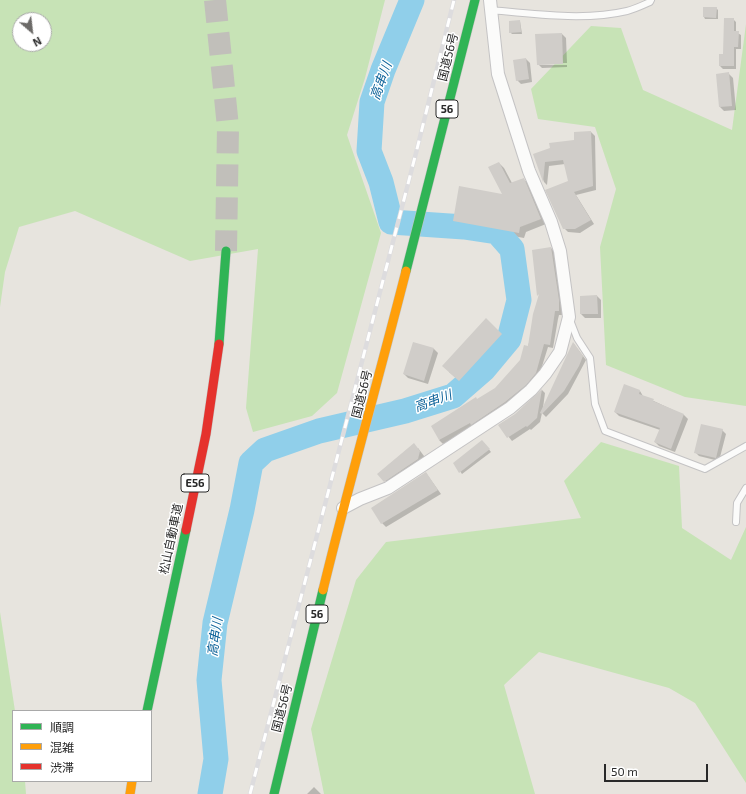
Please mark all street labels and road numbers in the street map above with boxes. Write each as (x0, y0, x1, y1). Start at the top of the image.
street label: 国道56号 (435, 31, 461, 83)
road number: 56 (436, 100, 458, 118)
street label: 国道56号 (349, 368, 375, 420)
road number: E56 (181, 474, 209, 492)
street label: 松山自動車道 (156, 502, 186, 576)
road number: 56 (306, 605, 328, 623)
street label: 国道56号 (269, 682, 295, 734)

